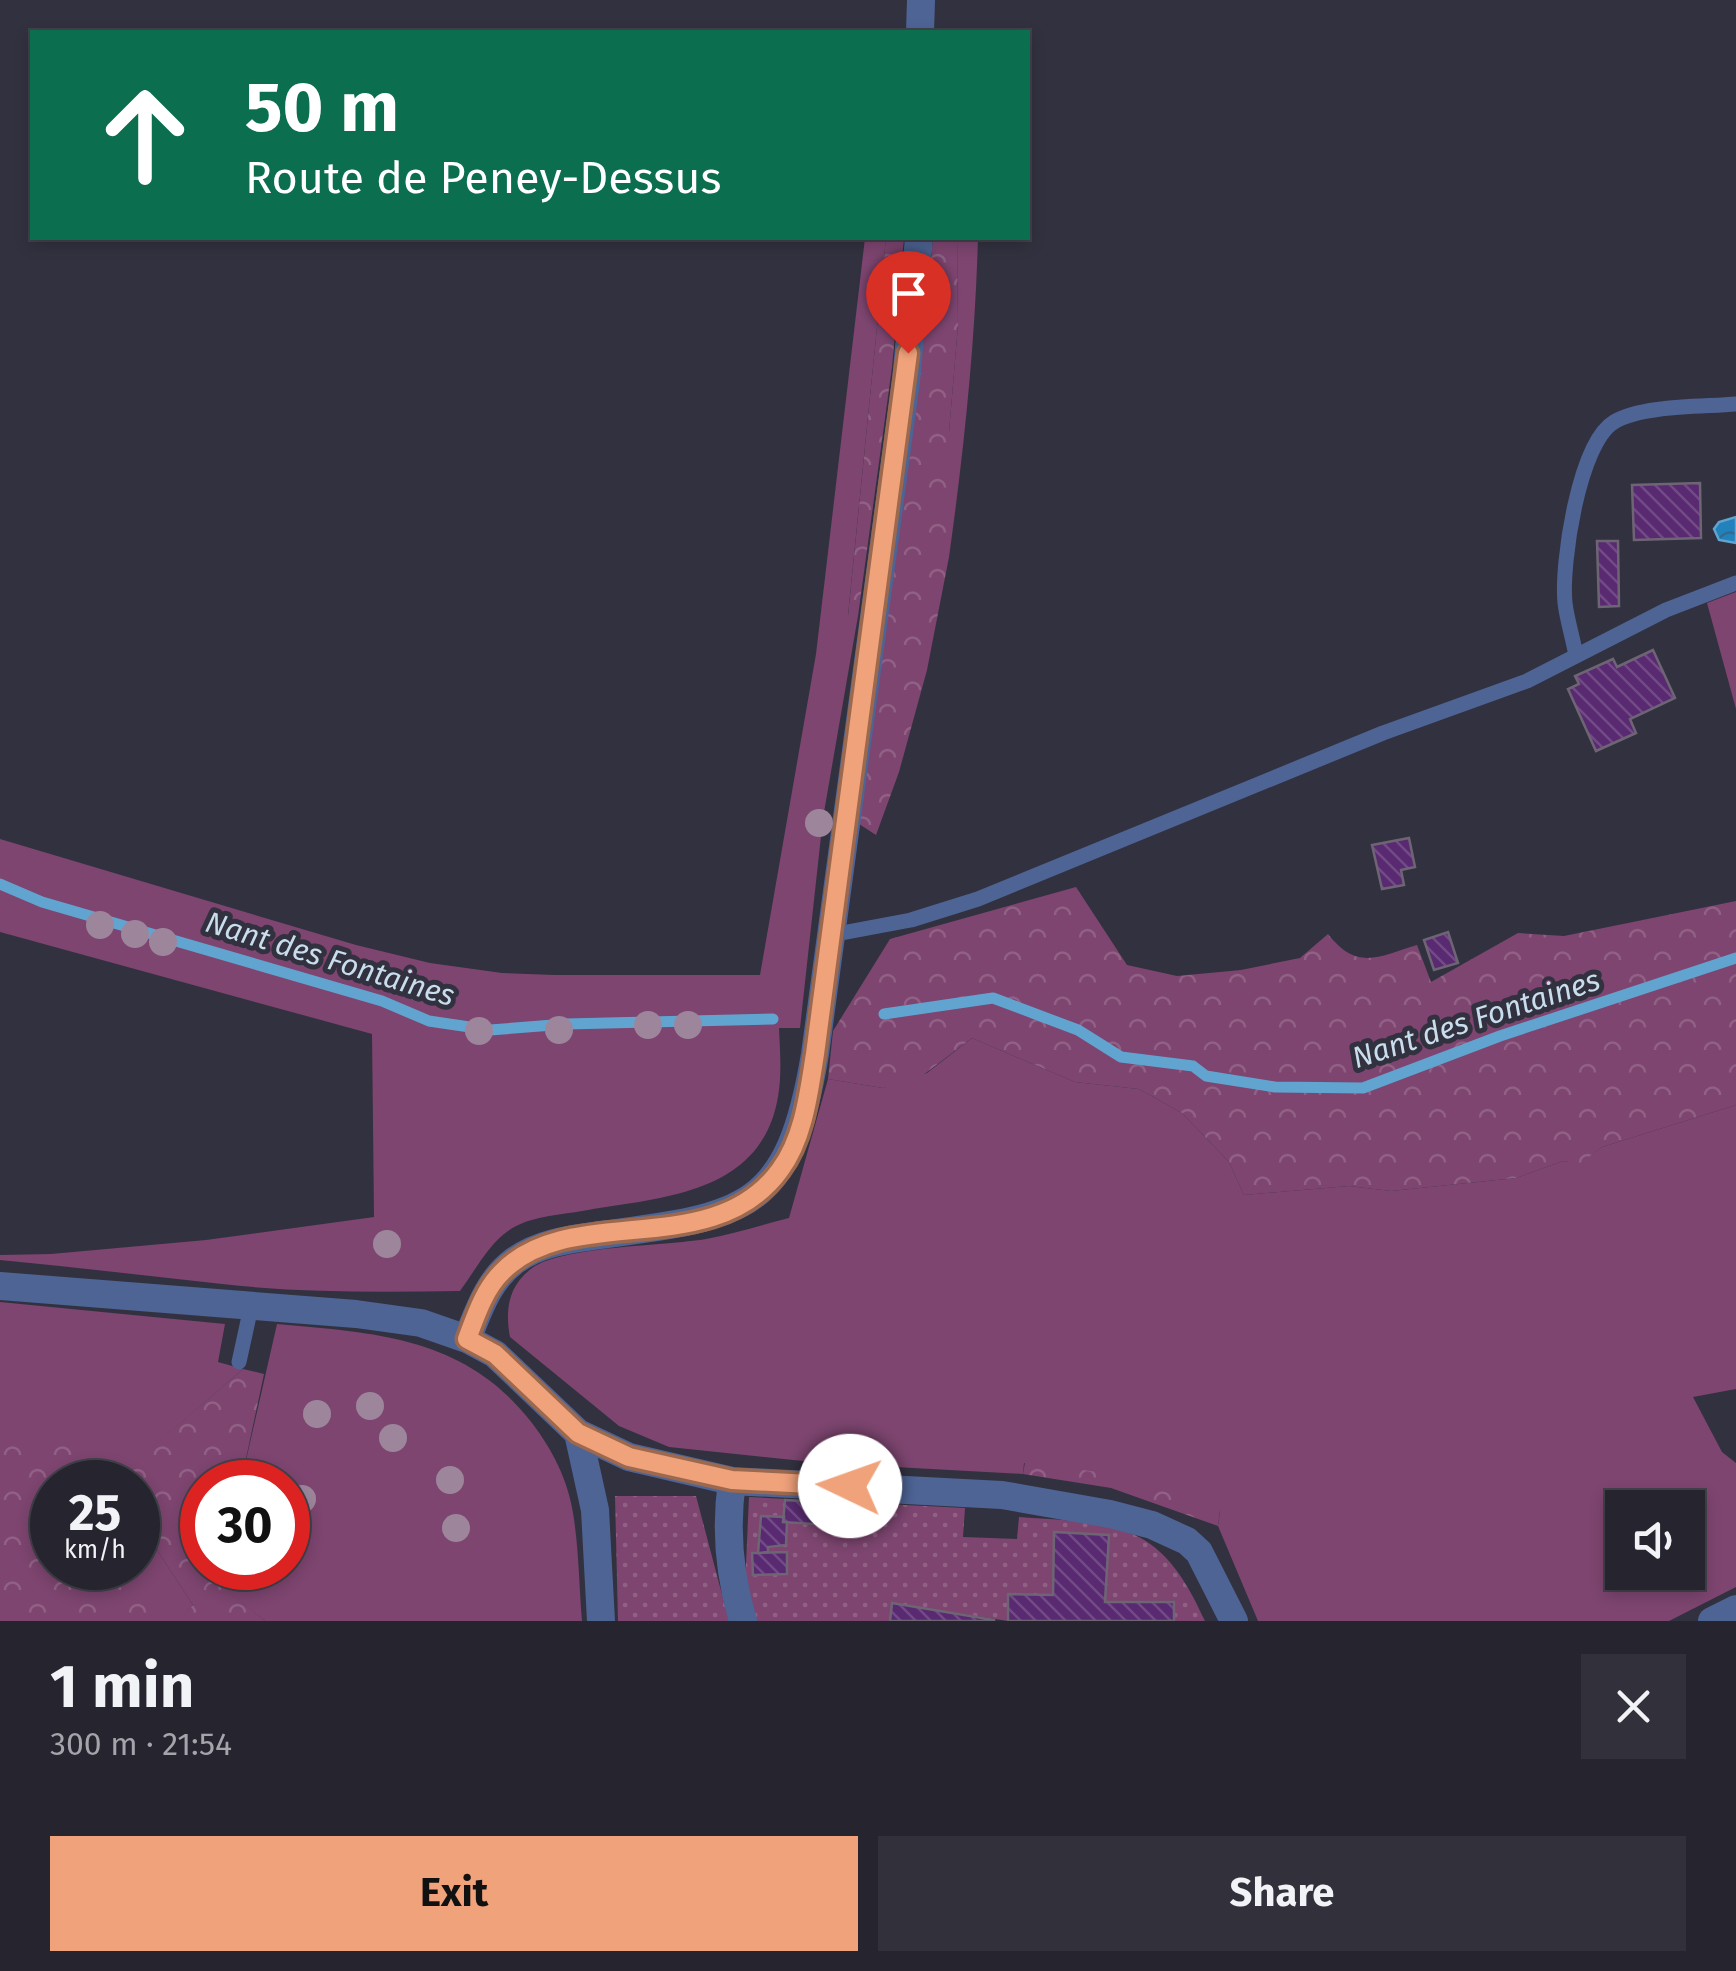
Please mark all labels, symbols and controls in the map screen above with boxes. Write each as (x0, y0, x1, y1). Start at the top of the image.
text: 50 m (245, 66, 399, 150)
icon: ahead (80, 70, 210, 200)
text: Route de Peney-Dessus (245, 151, 722, 205)
pin (866, 251, 951, 354)
icon: arrive (881, 266, 936, 321)
water label: Nant des Fontaines (201, 904, 459, 1014)
water label: Nant des Fontaines (1348, 962, 1605, 1076)
position arrow (798, 1434, 902, 1538)
speed limit sign: 30 (180, 1460, 310, 1590)
text: 25 (69, 1483, 121, 1543)
map controls (1605, 1490, 1705, 1590)
button: sound (1605, 1490, 1705, 1590)
text: km/h (64, 1535, 126, 1565)
text: 1 min (50, 1651, 194, 1723)
button: close (1581, 1654, 1686, 1759)
text: 300 m · 21:54 (50, 1725, 232, 1763)
button: Exit (50, 1836, 858, 1951)
button: Share (878, 1836, 1686, 1951)

